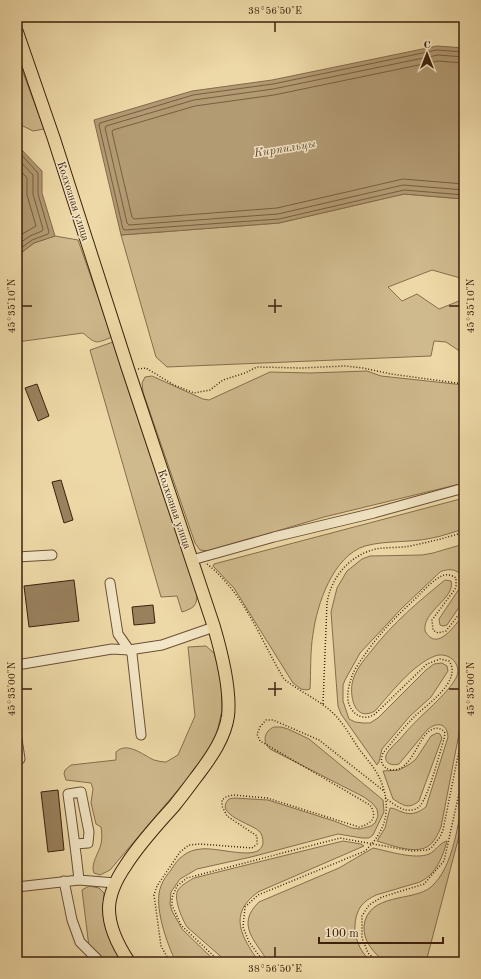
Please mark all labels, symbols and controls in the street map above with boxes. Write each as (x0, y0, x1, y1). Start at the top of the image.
text: 38°56'50"E (248, 6, 302, 16)
north arrow (407, 34, 447, 74)
text: С (423, 40, 431, 51)
water label: Кирпильцы (252, 138, 317, 160)
street label: Колхозная улица (55, 160, 91, 243)
text: 45°35'10"N (7, 278, 17, 333)
text: 45°35'10"N (466, 278, 476, 333)
street label: Колхозная улица (155, 468, 192, 551)
text: 45°35'00"N (7, 661, 17, 716)
text: 45°35'00"N (466, 661, 476, 716)
scale bar (319, 919, 443, 945)
text: 100 m (325, 928, 359, 940)
text: 38°56'50"E (248, 964, 302, 974)

